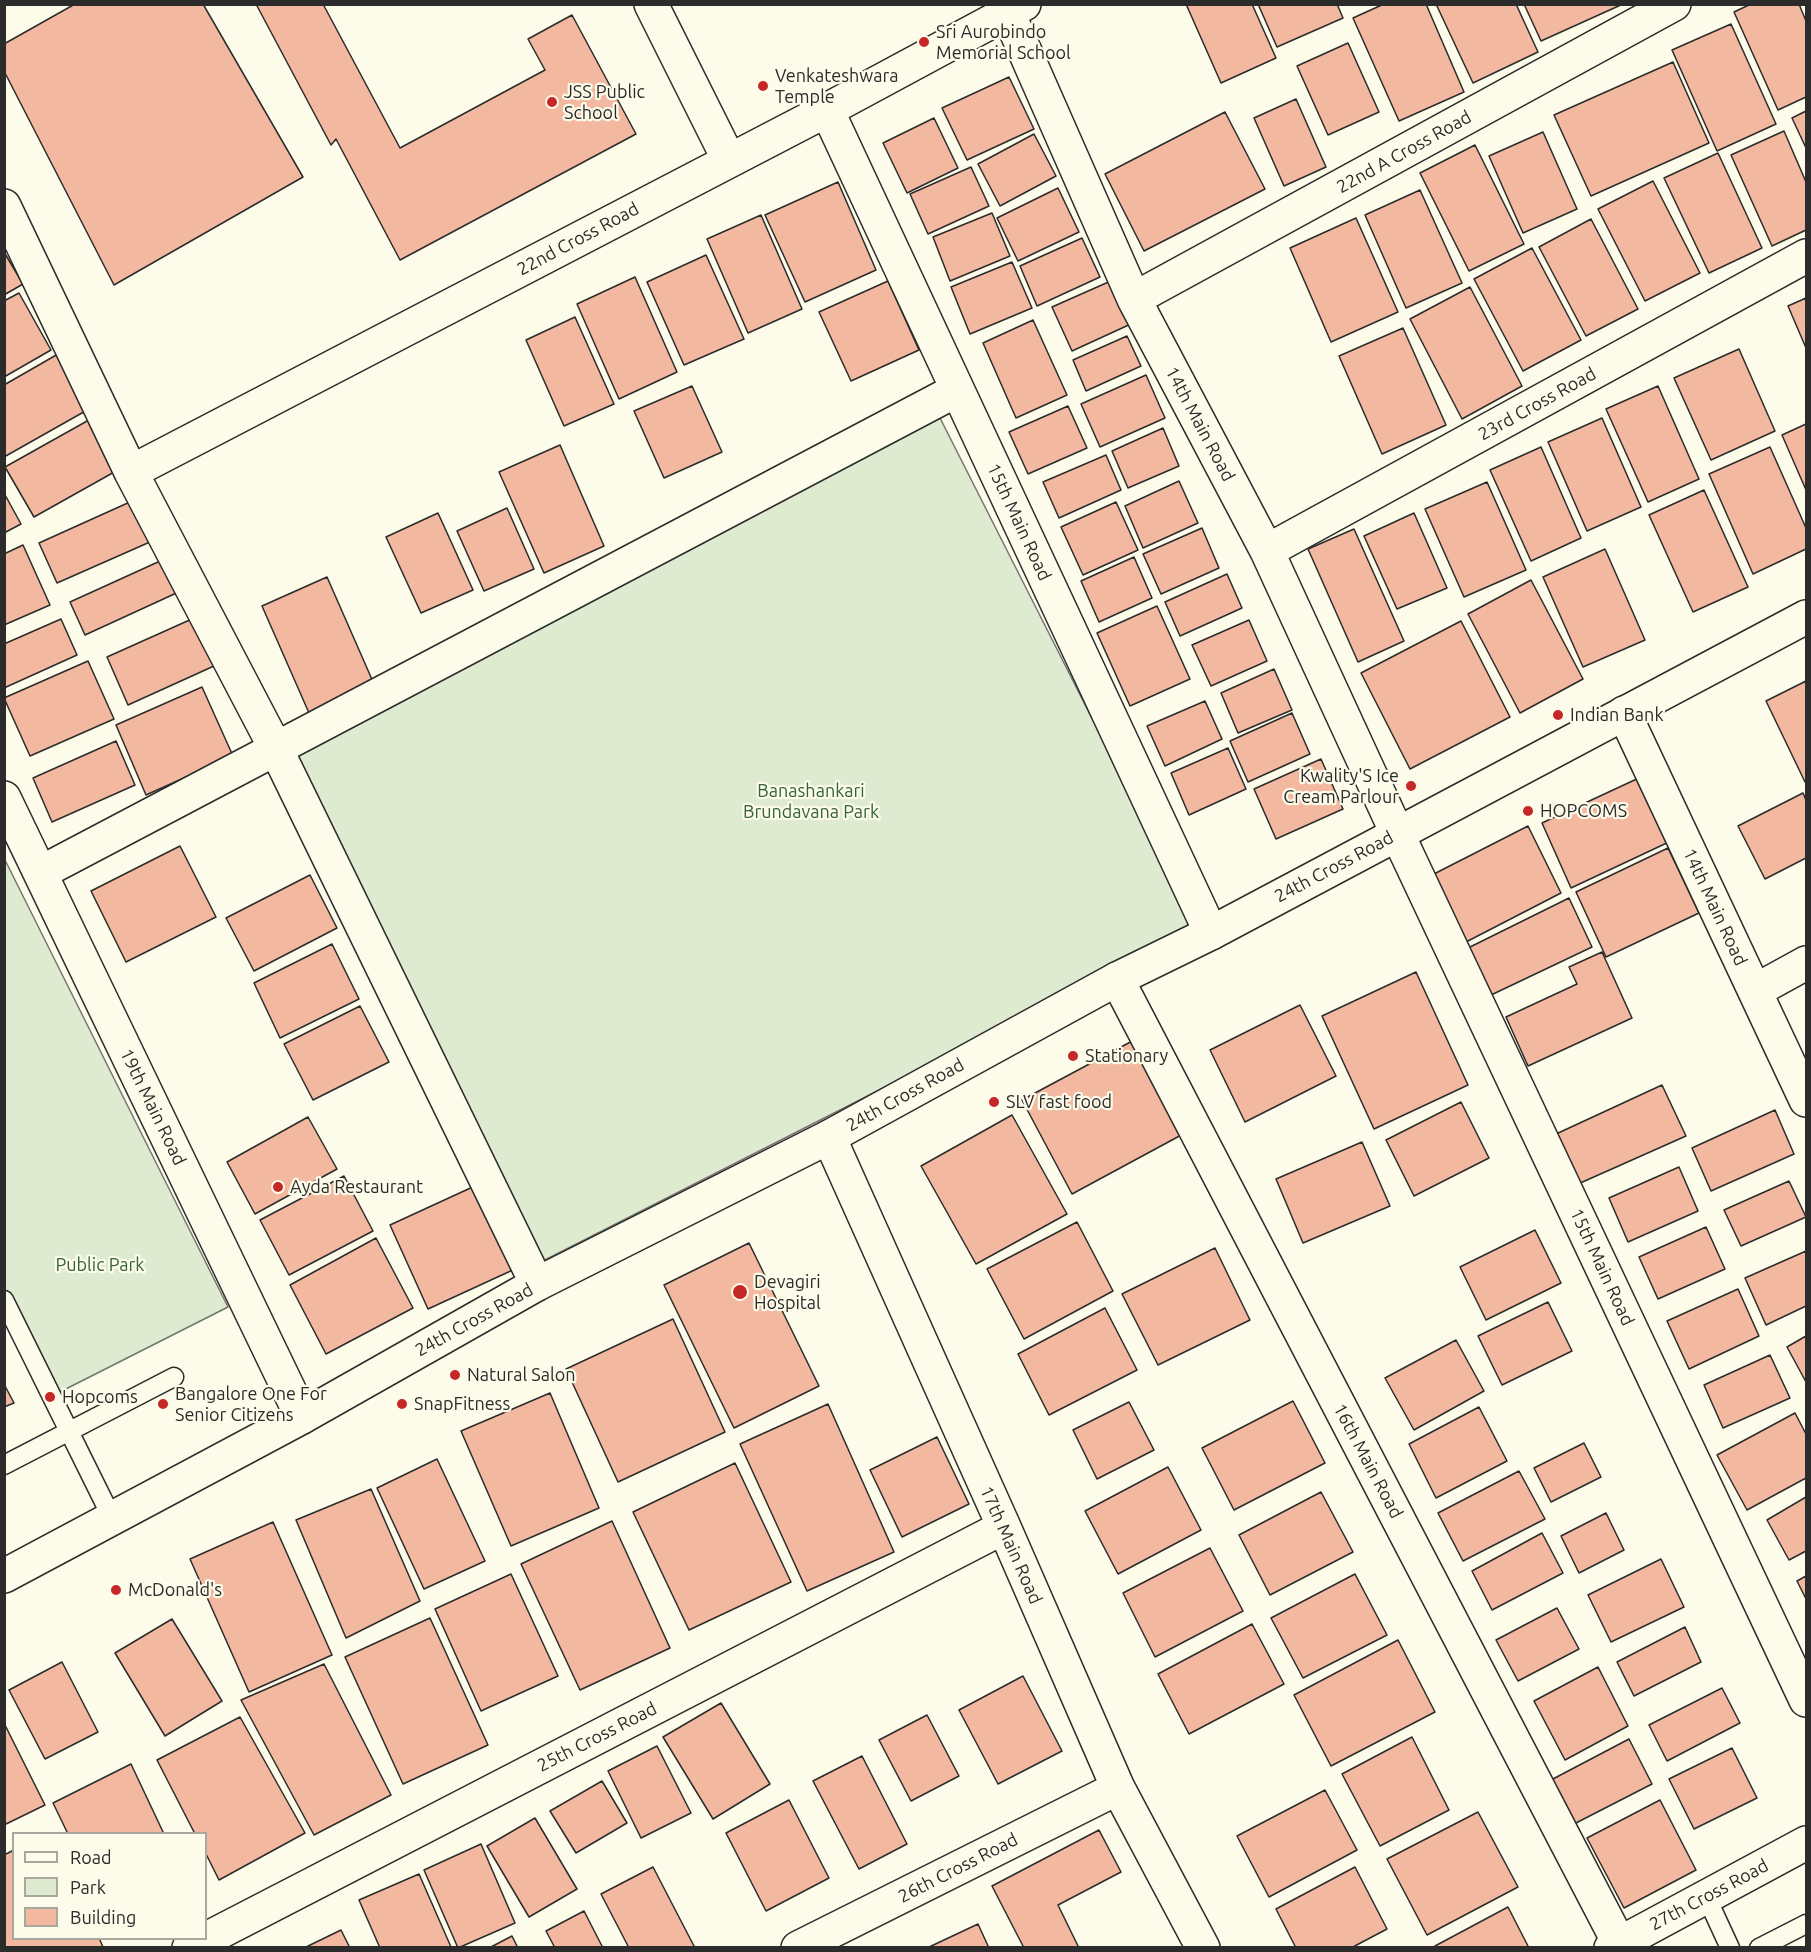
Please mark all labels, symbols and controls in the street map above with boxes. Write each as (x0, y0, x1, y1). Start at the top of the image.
place label: Sri Aurobindo Memorial School (936, 21, 1071, 63)
marker: Sri Aurobindo Memorial School (917, 35, 931, 49)
place label: Venkateshwara Temple (775, 65, 899, 107)
marker: Venkateshwara Temple (756, 79, 770, 93)
place label: JSS Public School (564, 81, 645, 124)
marker: JSS Public School (545, 95, 559, 109)
street label: 22nd A Cross Road (1333, 106, 1475, 198)
street label: 22nd Cross Road (513, 198, 643, 280)
street label: 14th Main Road (1161, 363, 1239, 485)
street label: 23rd Cross Road (1474, 363, 1600, 445)
street label: 15th Main Road (982, 460, 1056, 584)
place label: Indian Bank (1570, 704, 1663, 726)
marker: Indian Bank (1551, 708, 1565, 722)
place label: Kwality'S Ice Cream Parlour (1283, 765, 1399, 808)
marker: Kwality'S Ice Cream Parlour (1404, 779, 1418, 793)
park label: Banashankari Brundavana Park (743, 780, 879, 822)
place label: HOPCOMS (1540, 800, 1627, 822)
marker: HOPCOMS (1521, 804, 1535, 818)
street label: 24th Cross Road (1271, 827, 1397, 907)
street label: 14th Main Road (1678, 845, 1752, 969)
street label: 19th Main Road (115, 1045, 191, 1169)
place label: Stationary (1085, 1045, 1168, 1067)
marker: Stationary (1066, 1049, 1080, 1063)
street label: 24th Cross Road (842, 1054, 968, 1136)
place label: SLV fast food (1006, 1091, 1112, 1113)
marker: SLV fast food (987, 1095, 1001, 1109)
place label: Ayda Restaurant (290, 1176, 423, 1198)
marker: Ayda Restaurant (271, 1180, 285, 1194)
street label: 15th Main Road (1565, 1205, 1639, 1329)
park label: Public Park (56, 1254, 144, 1276)
place label: Devagiri Hospital (754, 1271, 821, 1314)
street label: 24th Cross Road (411, 1279, 537, 1361)
marker: Devagiri Hospital (731, 1283, 749, 1301)
place label: Natural Salon (467, 1364, 576, 1386)
marker: Natural Salon (448, 1368, 462, 1382)
place label: Bangalore One For Senior Citizens (175, 1383, 327, 1426)
place label: Hopcoms (62, 1386, 138, 1408)
marker: Hopcoms (43, 1390, 57, 1404)
place label: SnapFitness (414, 1393, 510, 1415)
marker: Bangalore One For Senior Citizens (156, 1397, 170, 1411)
marker: SnapFitness (395, 1397, 409, 1411)
street label: 16th Main Road (1329, 1400, 1407, 1522)
street label: 17th Main Road (975, 1483, 1047, 1607)
place label: McDonald's (128, 1579, 222, 1601)
marker: McDonald's (109, 1583, 123, 1597)
street label: 25th Cross Road (534, 1698, 660, 1776)
street label: 26th Cross Road (895, 1829, 1021, 1907)
legend (12, 1832, 207, 1940)
text: Road (70, 1847, 112, 1867)
street label: 27th Cross Road (1646, 1855, 1772, 1935)
text: Park (70, 1877, 106, 1897)
text: Building (70, 1907, 136, 1927)

